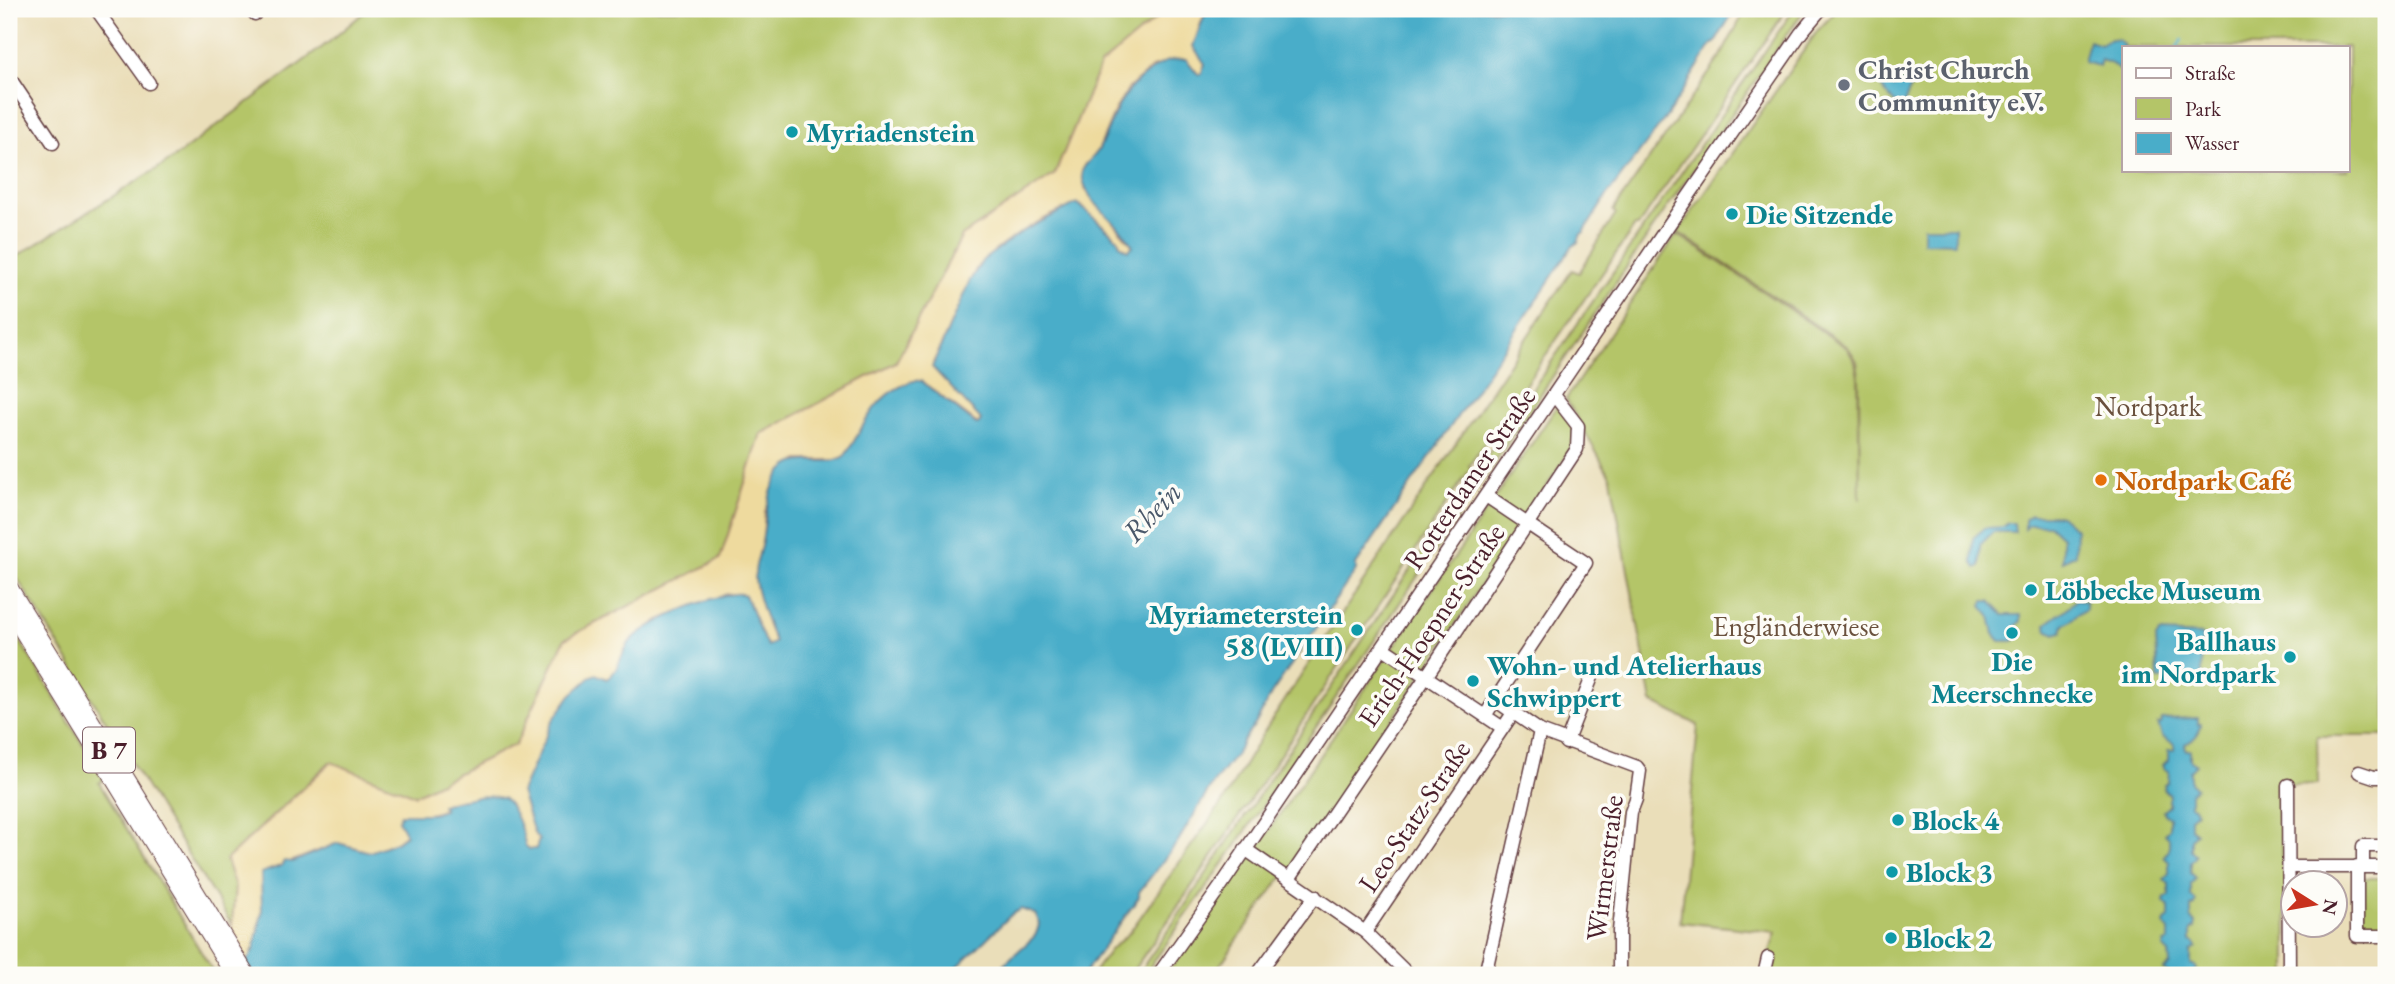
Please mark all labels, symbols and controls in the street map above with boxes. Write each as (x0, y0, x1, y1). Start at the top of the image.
legend (2122, 46, 2350, 172)
place label: Christ Church Community e.V. (1858, 51, 2045, 119)
text: Straße (2185, 59, 2236, 86)
marker: Christ Church Community e.V. (1836, 77, 1852, 93)
text: Park (2185, 95, 2222, 122)
place label: Myriadenstein (806, 114, 975, 150)
marker: Myriadenstein (784, 124, 800, 140)
text: Wasser (2185, 129, 2239, 156)
place label: Die Sitzende (1746, 196, 1893, 232)
marker: Die Sitzende (1724, 206, 1740, 222)
street label: Rotterdamer Straße (1395, 380, 1543, 576)
park label: Nordpark (2094, 388, 2202, 424)
place label: Nordpark Café (2115, 462, 2292, 498)
marker: Nordpark Café (2093, 472, 2109, 488)
water label: Rhein (1114, 473, 1190, 550)
street label: Erich-Hoepner-Straße (1350, 516, 1512, 734)
place label: Löbbecke Museum (2045, 572, 2261, 608)
marker: Löbbecke Museum (2023, 582, 2039, 598)
place label: Myriameterstein 58 (LVIII) (1148, 596, 1343, 664)
park label: Engländerwiese (1713, 608, 1879, 644)
marker: Myriameterstein 58 (LVIII) (1349, 622, 1365, 638)
place label: Ballhaus im Nordpark (2121, 623, 2277, 691)
marker: Die Meerschnecke (2004, 625, 2020, 641)
place label: Die Meerschnecke (1931, 643, 2093, 711)
place label: Wohn- und Atelierhaus Schwippert (1487, 647, 1762, 715)
marker: Ballhaus im Nordpark (2282, 649, 2298, 665)
marker: Wohn- und Atelierhaus Schwippert (1465, 673, 1481, 689)
road number: B 7 (83, 728, 135, 772)
street label: Leo-Statz-Straße (1350, 733, 1478, 899)
street label: Wirmerstraße (1577, 793, 1631, 943)
place label: Block 4 (1912, 802, 2000, 838)
marker: Block 4 (1890, 812, 1906, 828)
place label: Block 3 (1906, 854, 1993, 890)
marker: Block 3 (1884, 864, 1900, 880)
north arrow (2280, 869, 2350, 939)
text: N (2316, 897, 2344, 918)
place label: Block 2 (1905, 920, 1992, 956)
marker: Block 2 (1883, 930, 1899, 946)

